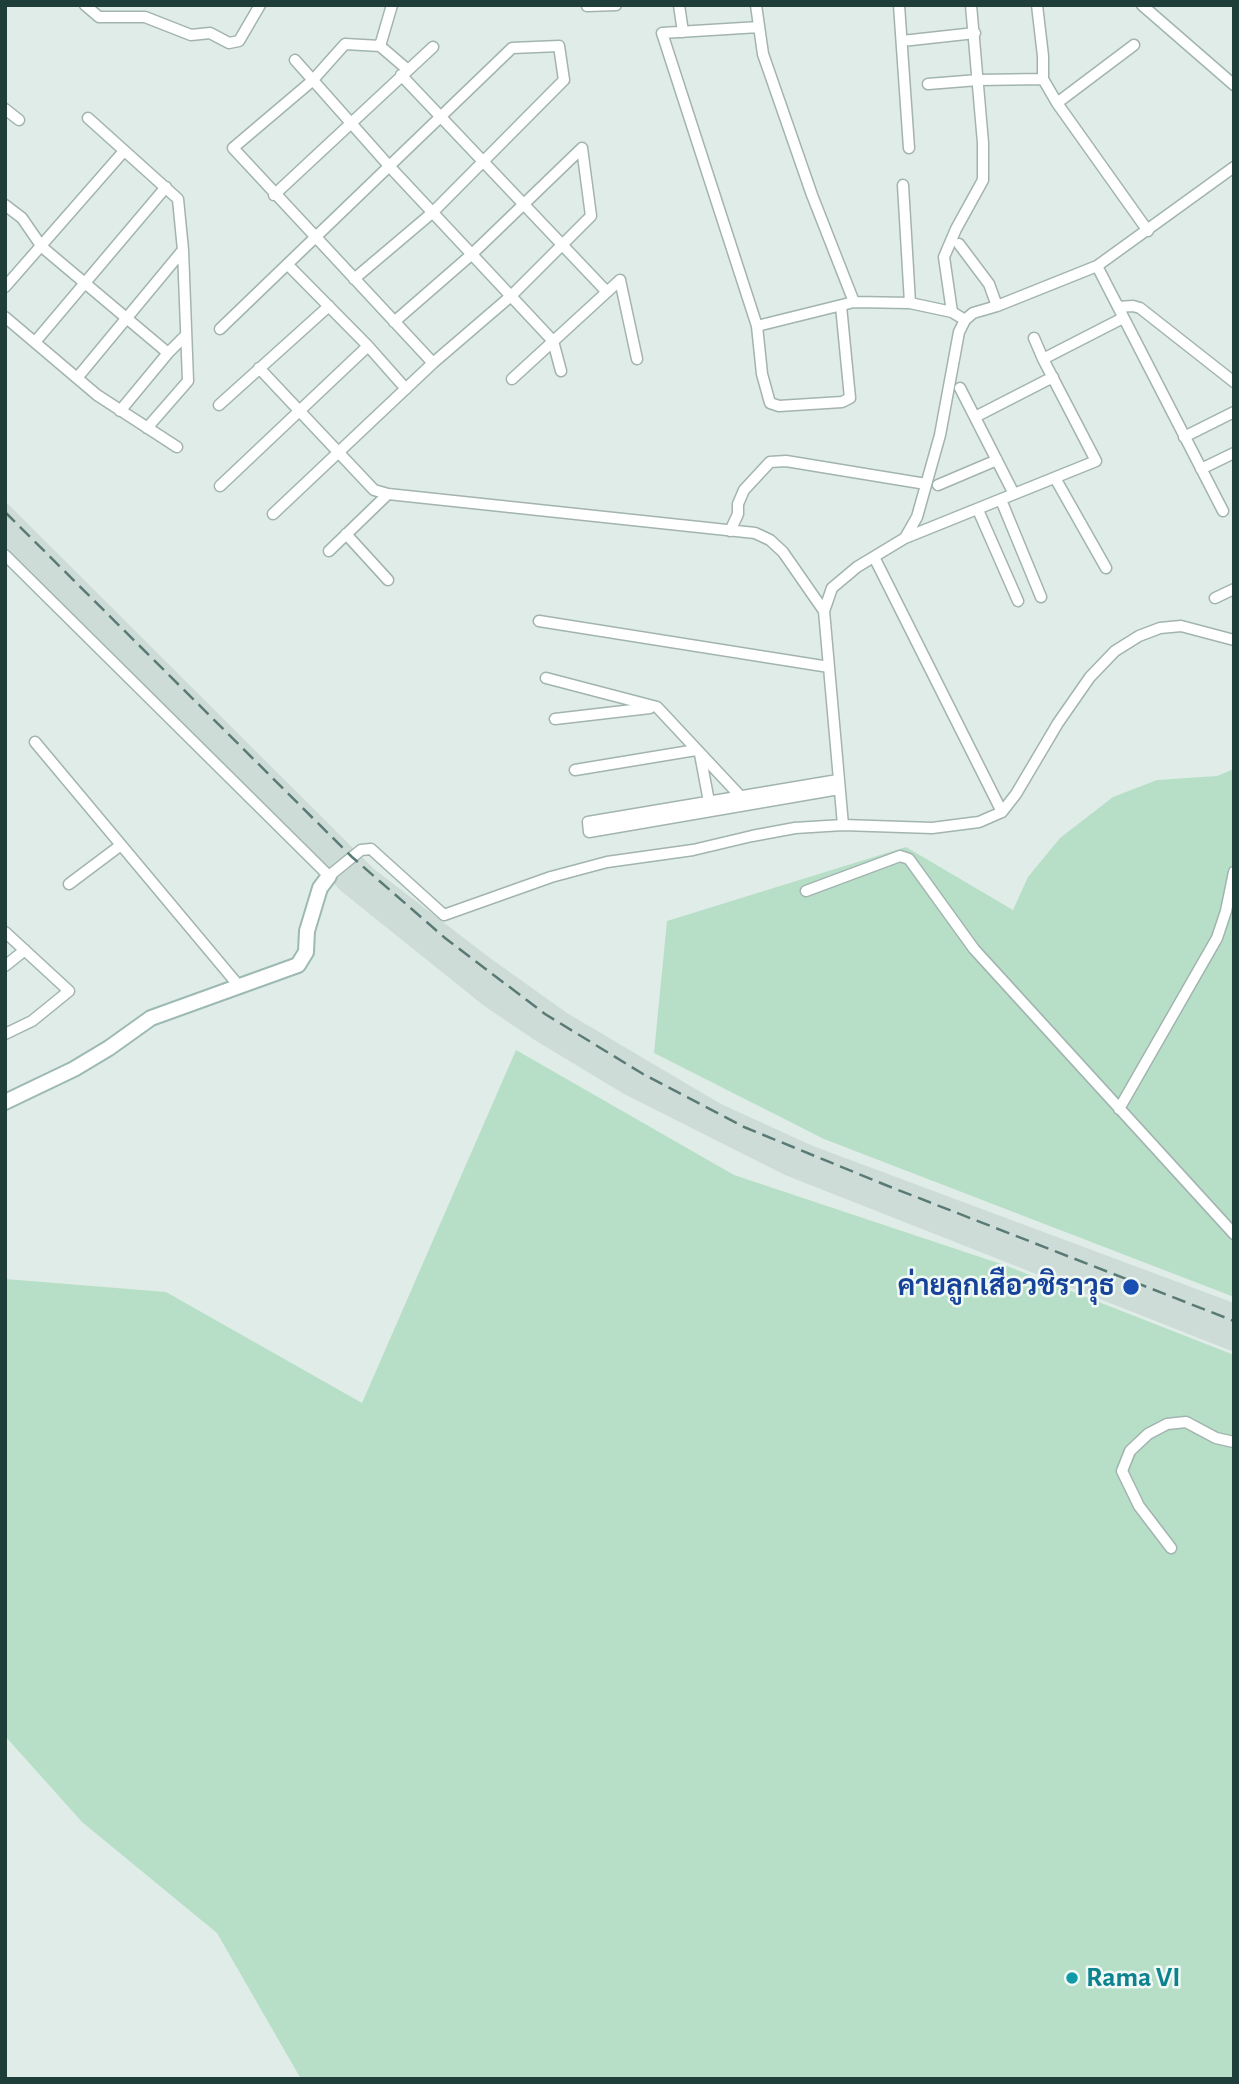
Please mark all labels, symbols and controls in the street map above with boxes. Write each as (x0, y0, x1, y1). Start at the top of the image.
place label: ค่ายลูกเสือวชิราวุธ (898, 1270, 1115, 1304)
marker: ค่ายลูกเสือวชิราวุธ (1121, 1277, 1141, 1297)
place label: Rama VI (1086, 1961, 1180, 1995)
marker: Rama VI (1064, 1970, 1080, 1986)

